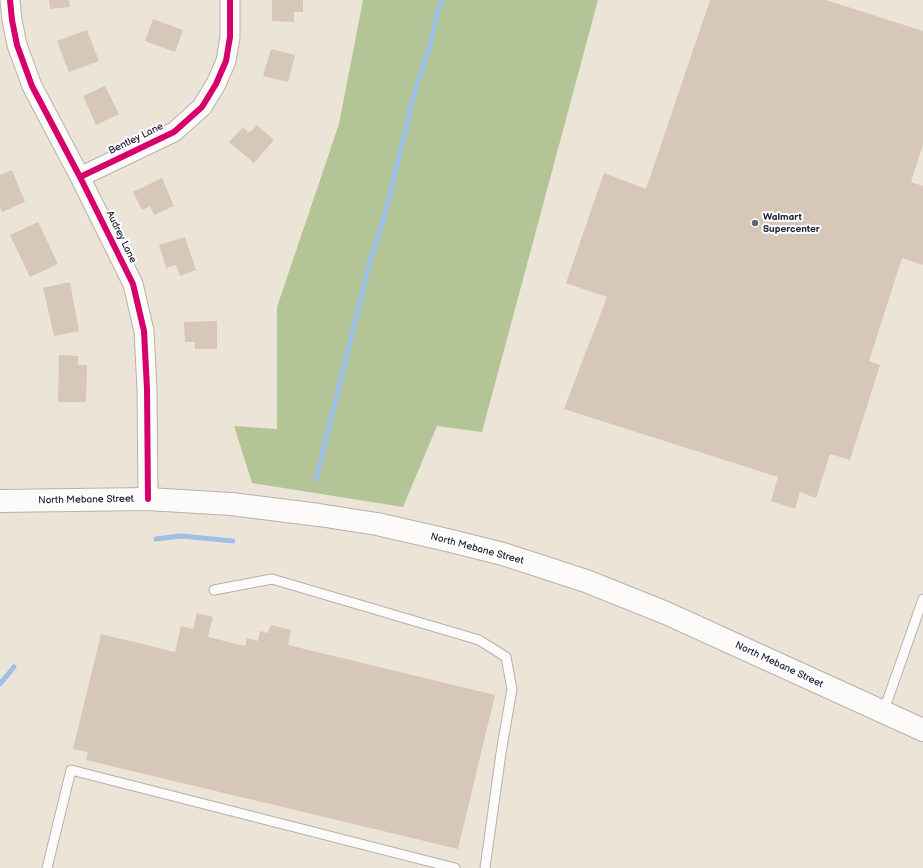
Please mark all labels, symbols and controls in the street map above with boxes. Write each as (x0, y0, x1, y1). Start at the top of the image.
street label: Bentley Lane (107, 121, 165, 157)
street label: Audrey Lane (103, 209, 139, 265)
place label: Walmart Supercenter (763, 211, 820, 234)
marker: Walmart Supercenter (750, 218, 760, 228)
street label: North Mebane Street (38, 493, 134, 507)
street label: North Mebane Street (429, 531, 525, 567)
street label: North Mebane Street (733, 639, 825, 691)

